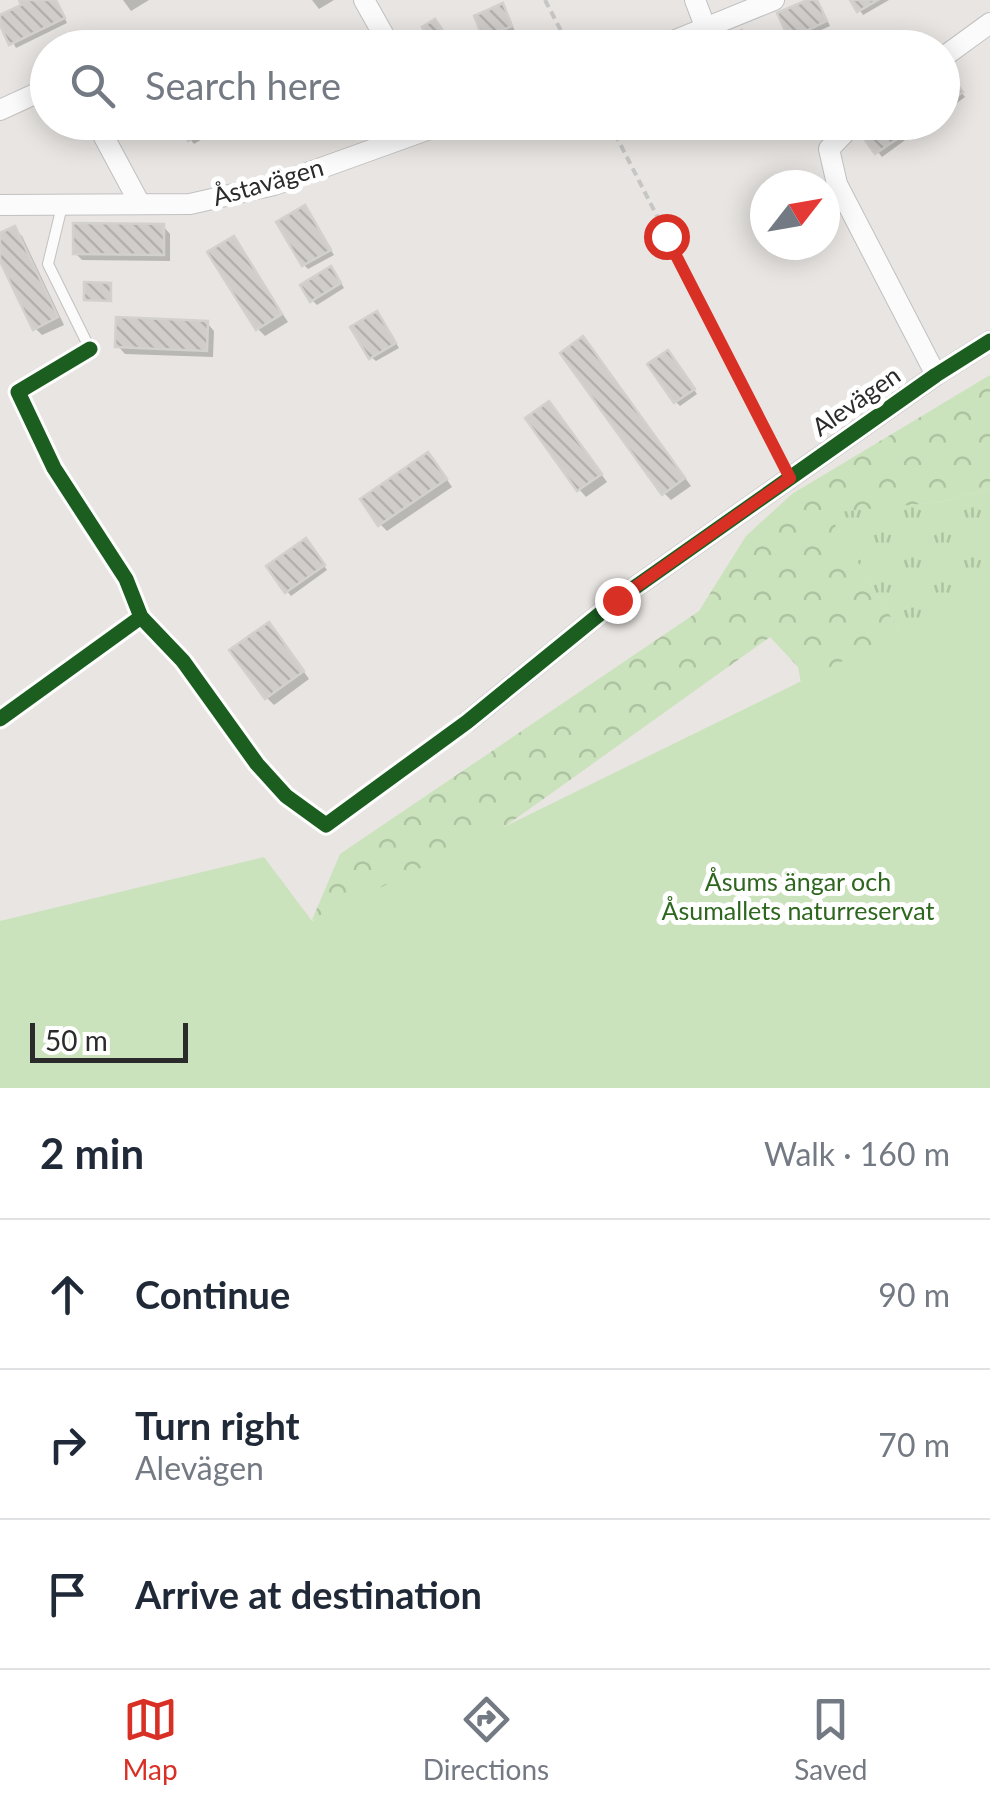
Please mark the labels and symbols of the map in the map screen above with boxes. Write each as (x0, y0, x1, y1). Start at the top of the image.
street label: Åstavägen (209, 151, 327, 211)
north arrow (750, 170, 840, 260)
route start (644, 214, 690, 260)
street label: Alevägen (806, 359, 905, 441)
route end (595, 578, 641, 624)
park label: Åsums ängar och Åsumallets naturreservat (662, 866, 934, 925)
scale bar (30, 1018, 188, 1062)

